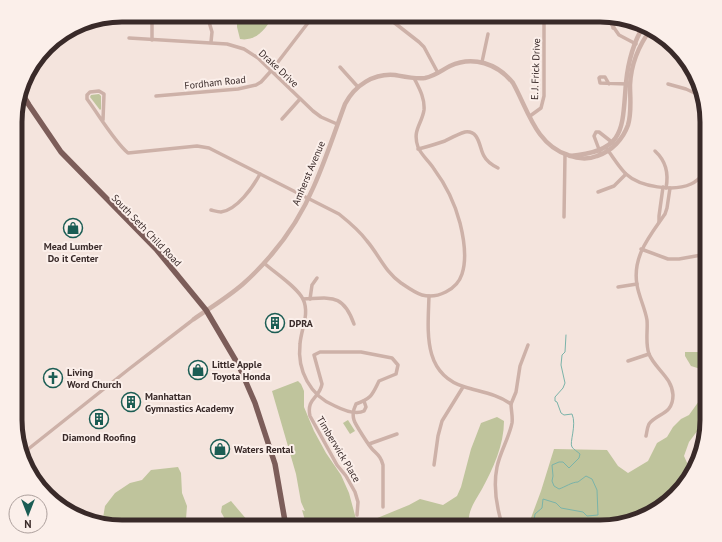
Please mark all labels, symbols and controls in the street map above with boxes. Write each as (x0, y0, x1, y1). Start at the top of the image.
street label: E. J. Frick Drive (528, 38, 543, 100)
street label: Drake Drive (256, 47, 301, 90)
street label: Fordham Road (184, 73, 246, 92)
street label: Amherst Avenue (289, 139, 328, 208)
street label: South Seth Child Road (109, 191, 184, 269)
shop icon: Mead Lumber Do it Center (62, 217, 84, 239)
place label: Mead Lumber Do it Center (44, 240, 103, 265)
building icon: DPRA (264, 312, 286, 334)
place label: DPRA (289, 317, 314, 330)
place label: Little Apple Toyota Honda (212, 358, 270, 383)
shop icon: Little Apple Toyota Honda (187, 359, 209, 381)
place label: Living Word Church (67, 366, 121, 391)
church icon: Living Word Church (42, 367, 64, 389)
place label: Manhattan Gymnastics Academy (145, 390, 234, 415)
building icon: Manhattan Gymnastics Academy (120, 391, 142, 413)
building icon: Diamond Roofing (88, 408, 110, 430)
street label: Timberwick Place (314, 414, 363, 485)
place label: Diamond Roofing (62, 431, 136, 444)
shop icon: Waters Rental (209, 438, 231, 460)
place label: Waters Rental (234, 443, 293, 456)
north arrow (8, 494, 48, 534)
text: N (24, 517, 32, 531)

